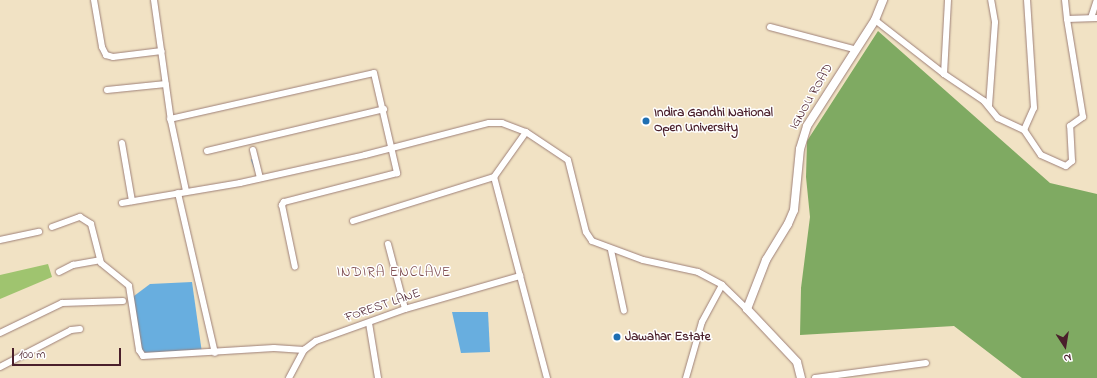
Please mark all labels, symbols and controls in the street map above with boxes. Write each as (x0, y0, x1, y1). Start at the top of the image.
street label: IGNOU ROAD (787, 61, 837, 133)
place label: Indira Gandhi National Open University (654, 106, 773, 137)
marker: Indira Gandhi National Open University (641, 116, 651, 126)
district label: INDIRA ENCLAVE (337, 265, 451, 281)
street label: FOREST LANE (343, 286, 423, 326)
north arrow (1045, 326, 1085, 366)
place label: Jawahar Estate (625, 329, 710, 345)
marker: Jawahar Estate (612, 332, 622, 342)
scale bar (14, 340, 123, 366)
text: 100 m (19, 346, 46, 364)
text: N (1062, 349, 1073, 366)

